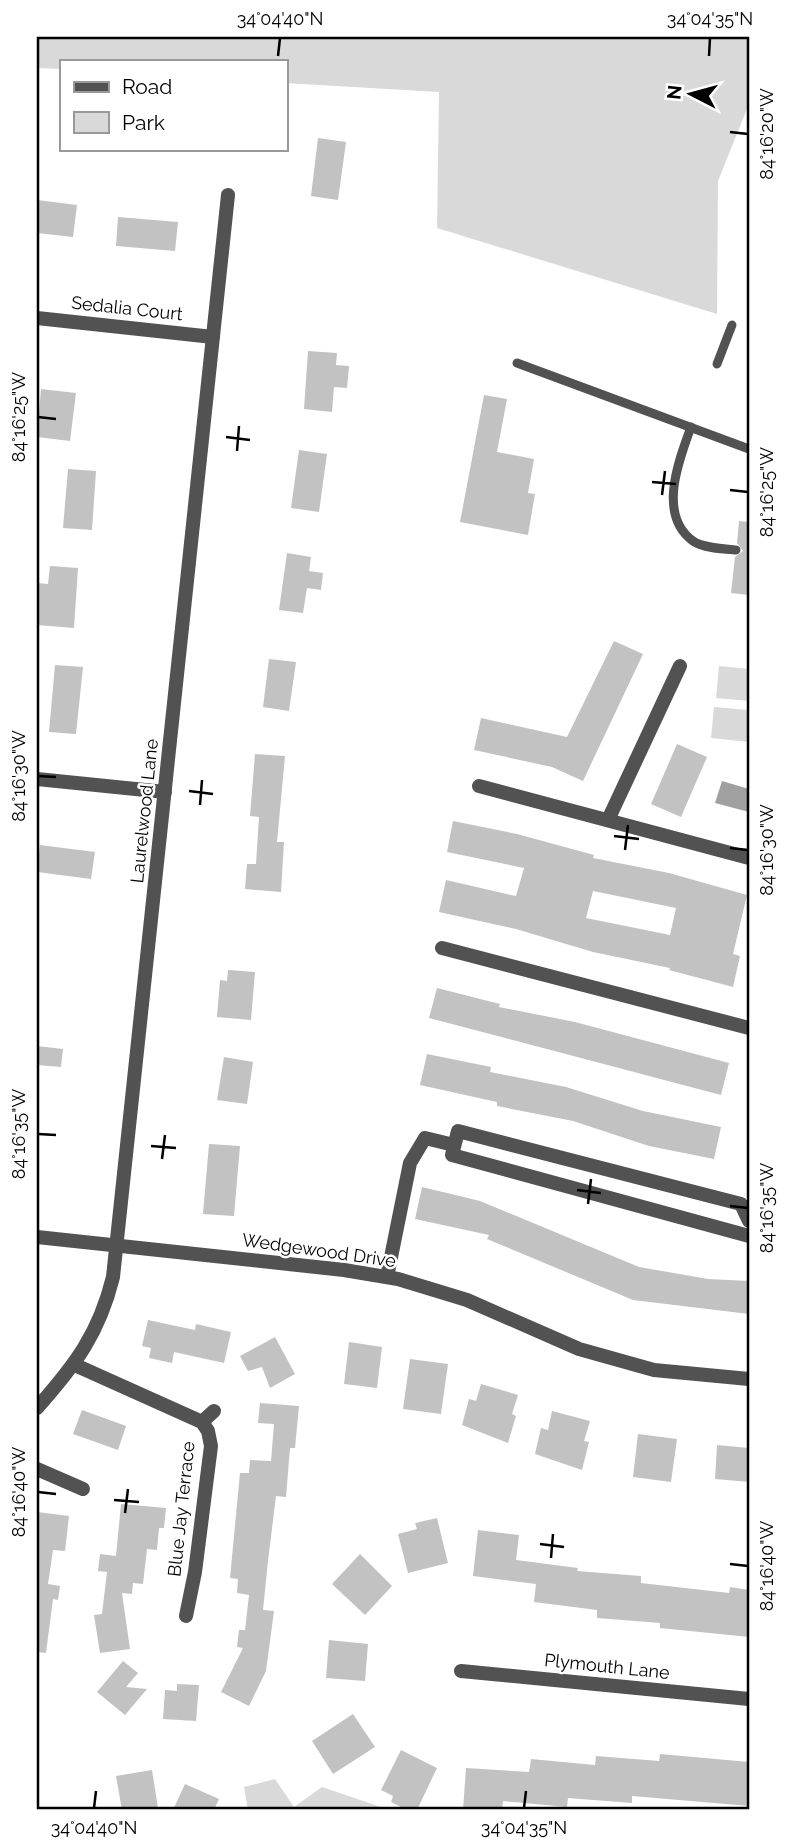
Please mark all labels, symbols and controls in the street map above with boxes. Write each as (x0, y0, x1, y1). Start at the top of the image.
text: 34°04'40"N (237, 8, 323, 29)
text: 34°04'35"N (667, 8, 753, 29)
legend (60, 60, 287, 150)
north arrow (656, 60, 726, 130)
text: Road (122, 74, 172, 99)
text: N (662, 84, 686, 101)
text: 84°16'20"W (756, 88, 777, 180)
text: Park (122, 110, 165, 135)
street label: Sedalia Court (70, 292, 184, 324)
text: 84°16'25"W (8, 372, 29, 462)
text: 84°16'25"W (756, 447, 777, 537)
text: 84°16'30"W (8, 730, 29, 822)
street label: Laurelwood Lane (126, 737, 162, 884)
text: 84°16'30"W (756, 804, 777, 896)
text: 84°16'35"W (8, 1089, 29, 1179)
text: 84°16'35"W (756, 1163, 777, 1253)
street label: Wedgewood Drive (241, 1229, 398, 1271)
street label: Blue Jay Terrace (163, 1440, 199, 1578)
text: 84°16'40"W (8, 1447, 29, 1537)
text: 84°16'40"W (756, 1521, 777, 1611)
street label: Plymouth Lane (543, 1649, 671, 1683)
text: 34°04'40"N (51, 1817, 137, 1838)
text: 34°04'35"N (481, 1817, 567, 1838)

